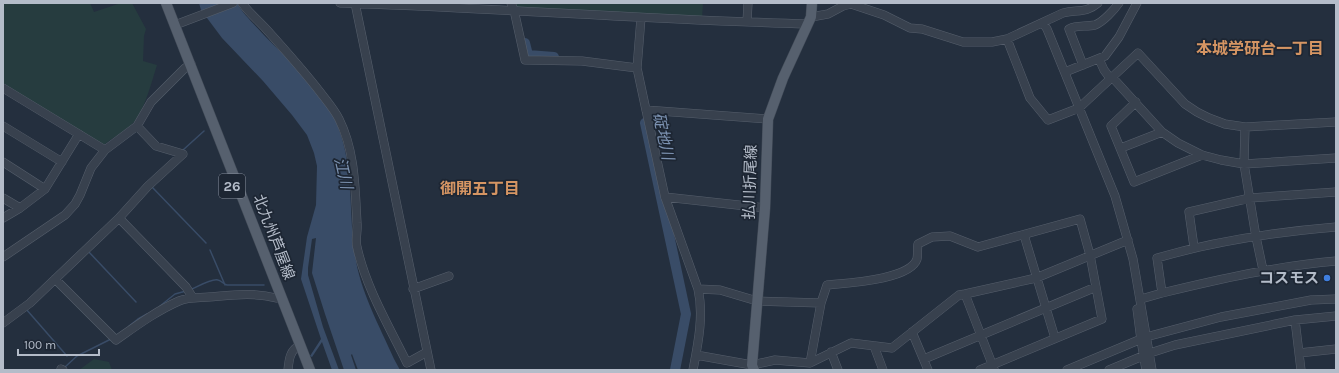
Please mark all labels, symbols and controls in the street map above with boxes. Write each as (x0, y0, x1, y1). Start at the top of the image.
district label: 本城学研台一丁目 (1196, 39, 1324, 58)
water label: 碇地川 (649, 111, 678, 164)
street label: 払川折尾線 (740, 144, 760, 220)
water label: 江川 (331, 155, 357, 193)
road number: 26 (219, 174, 245, 198)
district label: 御開五丁目 (440, 179, 520, 198)
street label: 北九州芦屋線 (249, 192, 299, 282)
place label: コスモス (1259, 269, 1319, 287)
marker: コスモス (1322, 273, 1332, 283)
scale bar (18, 331, 99, 357)
text: 100 m (24, 338, 56, 352)

